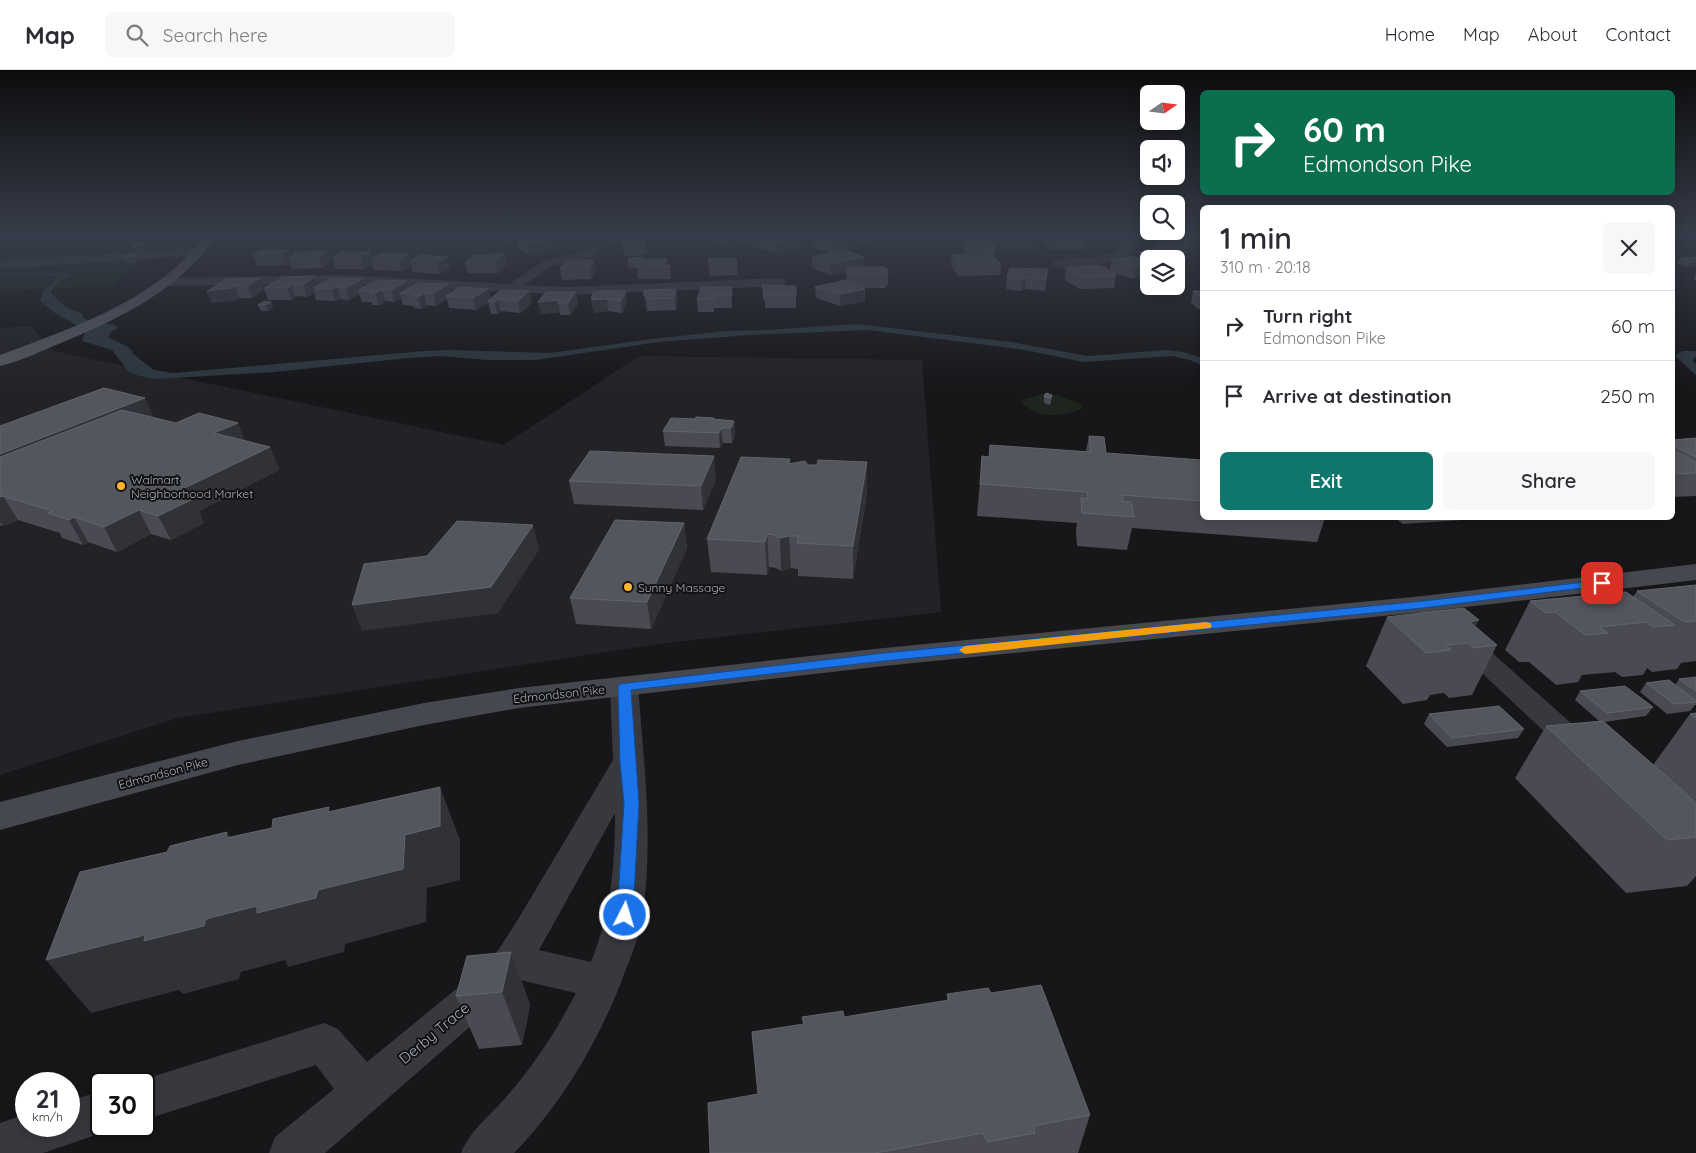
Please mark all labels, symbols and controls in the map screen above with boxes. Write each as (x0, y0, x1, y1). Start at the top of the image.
search box (105, 12, 455, 57)
text: Map (25, 20, 75, 50)
icon: search (123, 21, 151, 49)
text: Search here (163, 23, 268, 47)
text: Home (1385, 23, 1435, 46)
text: Map (1463, 23, 1500, 46)
text: About (1528, 23, 1578, 46)
text: Contact (1606, 23, 1671, 46)
north arrow (1140, 85, 1185, 130)
map controls (1140, 85, 1185, 295)
text: 60 m (1303, 107, 1386, 151)
icon: right (1220, 110, 1285, 175)
button: sound (1140, 140, 1185, 185)
text: Edmondson Pike (1303, 150, 1472, 178)
button: search (1140, 195, 1185, 240)
text: 1 min (1220, 219, 1292, 257)
button: close (1603, 222, 1655, 274)
button: layers (1140, 250, 1185, 295)
text: 310 m · 20:18 (1220, 257, 1311, 277)
text: Turn right (1263, 304, 1352, 328)
icon: right (1220, 312, 1248, 340)
text: 60 m (1611, 314, 1655, 338)
text: Edmondson Pike (1263, 328, 1386, 348)
icon: arrive (1220, 382, 1248, 410)
text: Arrive at destination (1263, 384, 1452, 408)
text: 250 m (1600, 384, 1655, 408)
button: Exit (1220, 452, 1433, 510)
button: Share (1443, 452, 1655, 510)
place label: Walmart Neighborhood Market (131, 472, 253, 501)
marker: Walmart Neighborhood Market (115, 480, 127, 492)
pin (1581, 562, 1623, 604)
icon: arrive (1588, 569, 1616, 597)
place label: Sunny Massage (638, 580, 726, 595)
marker: Sunny Massage (622, 581, 634, 593)
street label: Edmondson Pike (512, 682, 606, 706)
street label: Edmondson Pike (117, 754, 210, 792)
position arrow (598, 888, 650, 940)
street label: Derby Trace (395, 998, 473, 1068)
speed limit sign: 30 (90, 1072, 155, 1137)
text: 21 (36, 1083, 59, 1114)
text: km/h (32, 1109, 63, 1124)

